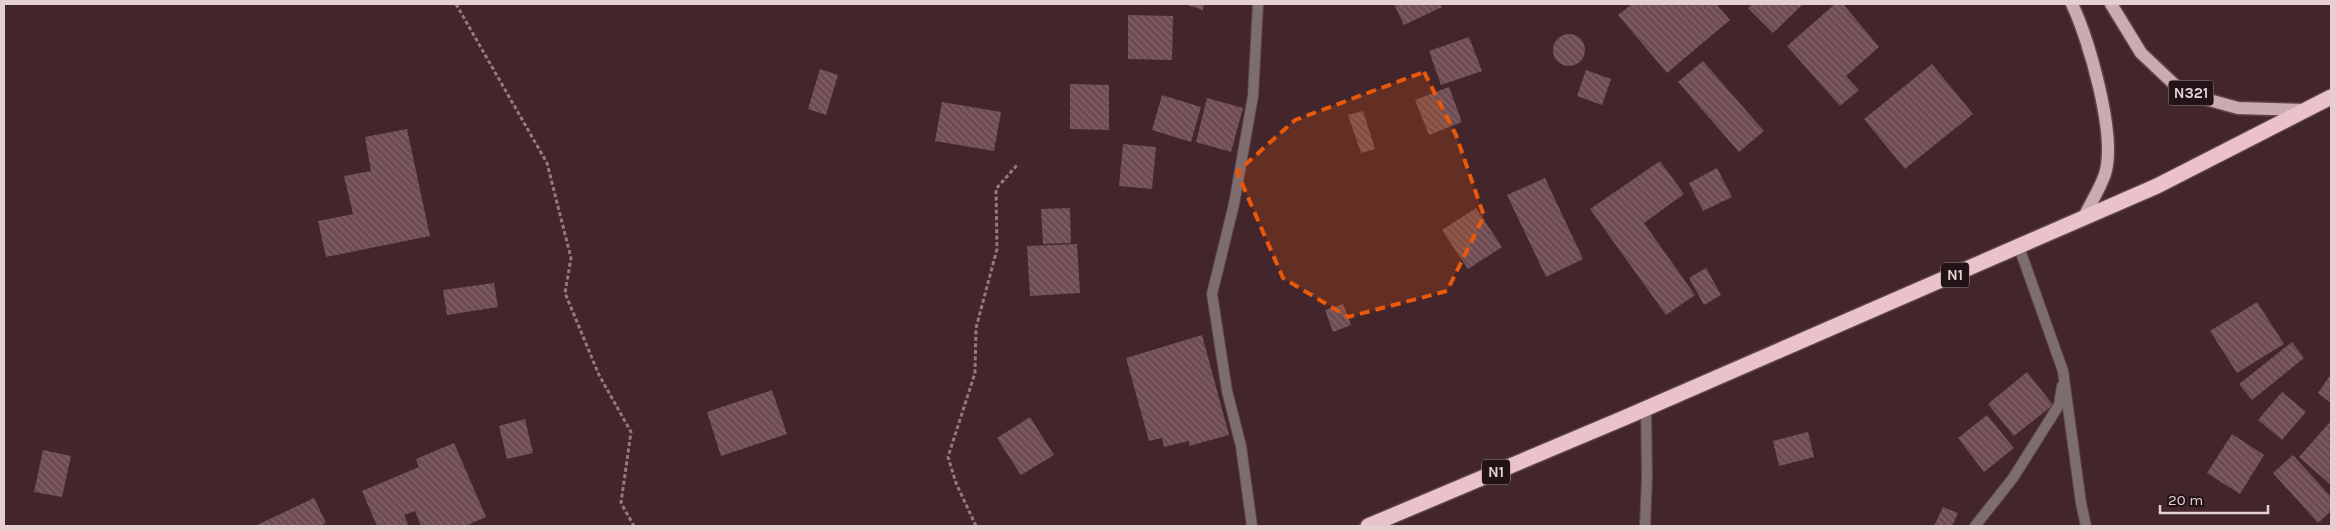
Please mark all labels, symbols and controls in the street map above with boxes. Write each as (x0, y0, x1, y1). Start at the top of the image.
road number: N321 (2168, 80, 2214, 106)
road number: N1 (1941, 262, 1969, 288)
road number: N1 (1482, 460, 1510, 484)
scale bar (2160, 482, 2268, 514)
text: 20 m (2168, 491, 2203, 509)

